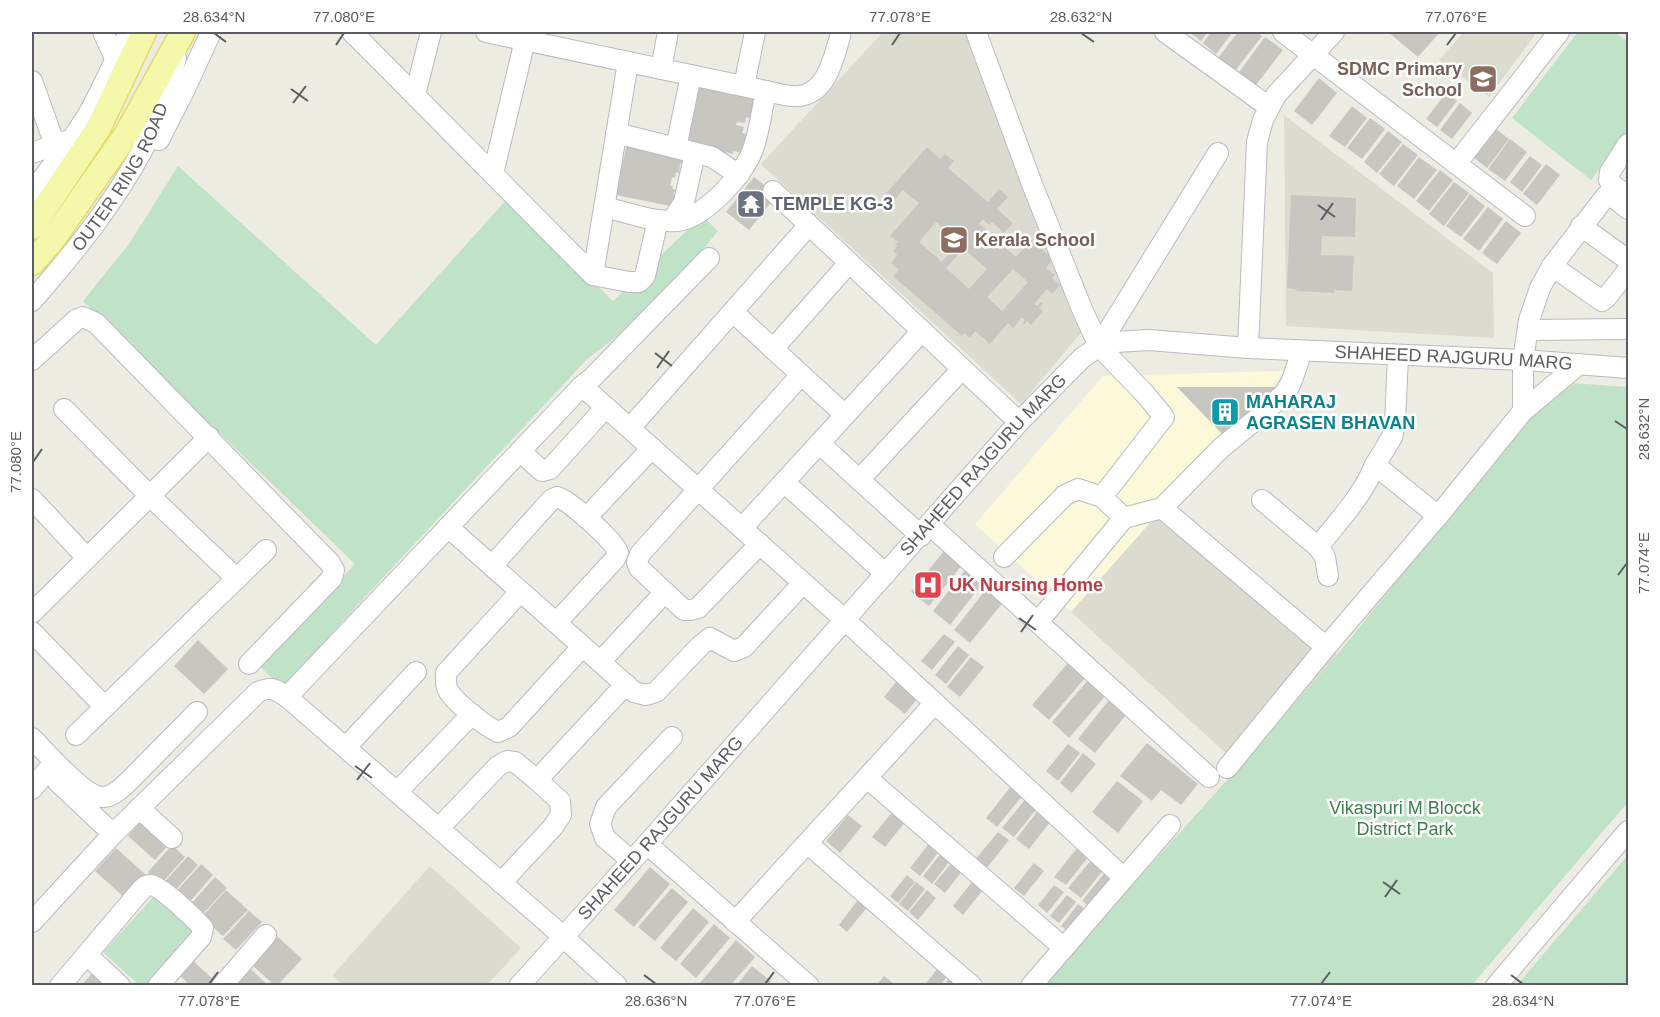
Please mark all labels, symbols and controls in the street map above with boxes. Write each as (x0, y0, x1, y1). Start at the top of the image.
text: 28.634°N (183, 8, 245, 25)
text: 77.080°E (313, 8, 375, 25)
text: 77.078°E (869, 8, 931, 25)
text: 28.632°N (1050, 8, 1112, 25)
text: 77.076°E (1425, 8, 1487, 25)
place label: SDMC Primary School (1337, 59, 1462, 100)
school or university icon: SDMC Primary School (1467, 63, 1499, 95)
street label: OUTER RING ROAD (68, 100, 172, 255)
temple icon: TEMPLE KG-3 (735, 188, 767, 220)
place label: TEMPLE KG-3 (772, 194, 893, 214)
school or university icon: Kerala School (938, 224, 970, 256)
place label: Kerala School (975, 230, 1095, 250)
street label: SHAHEED RAJGURU MARG (1334, 342, 1573, 374)
street label: SHAHEED RAJGURU MARG (896, 370, 1071, 560)
place label: MAHARAJ AGRASEN BHAVAN (1246, 392, 1415, 433)
building icon: MAHARAJ AGRASEN BHAVAN (1209, 396, 1241, 428)
text: 28.632°N (1635, 398, 1652, 460)
text: 77.080°E (7, 431, 24, 493)
text: 77.074°E (1635, 532, 1652, 594)
hospital icon: UK Nursing Home (912, 569, 944, 601)
place label: UK Nursing Home (949, 575, 1103, 595)
street label: SHAHEED RAJGURU MARG (574, 732, 747, 924)
park label: Vikaspuri M Blocck District Park (1329, 798, 1482, 839)
text: 77.078°E (178, 992, 240, 1009)
text: 28.636°N (625, 992, 687, 1009)
text: 77.076°E (734, 992, 796, 1009)
text: 77.074°E (1290, 992, 1352, 1009)
text: 28.634°N (1492, 992, 1554, 1009)

